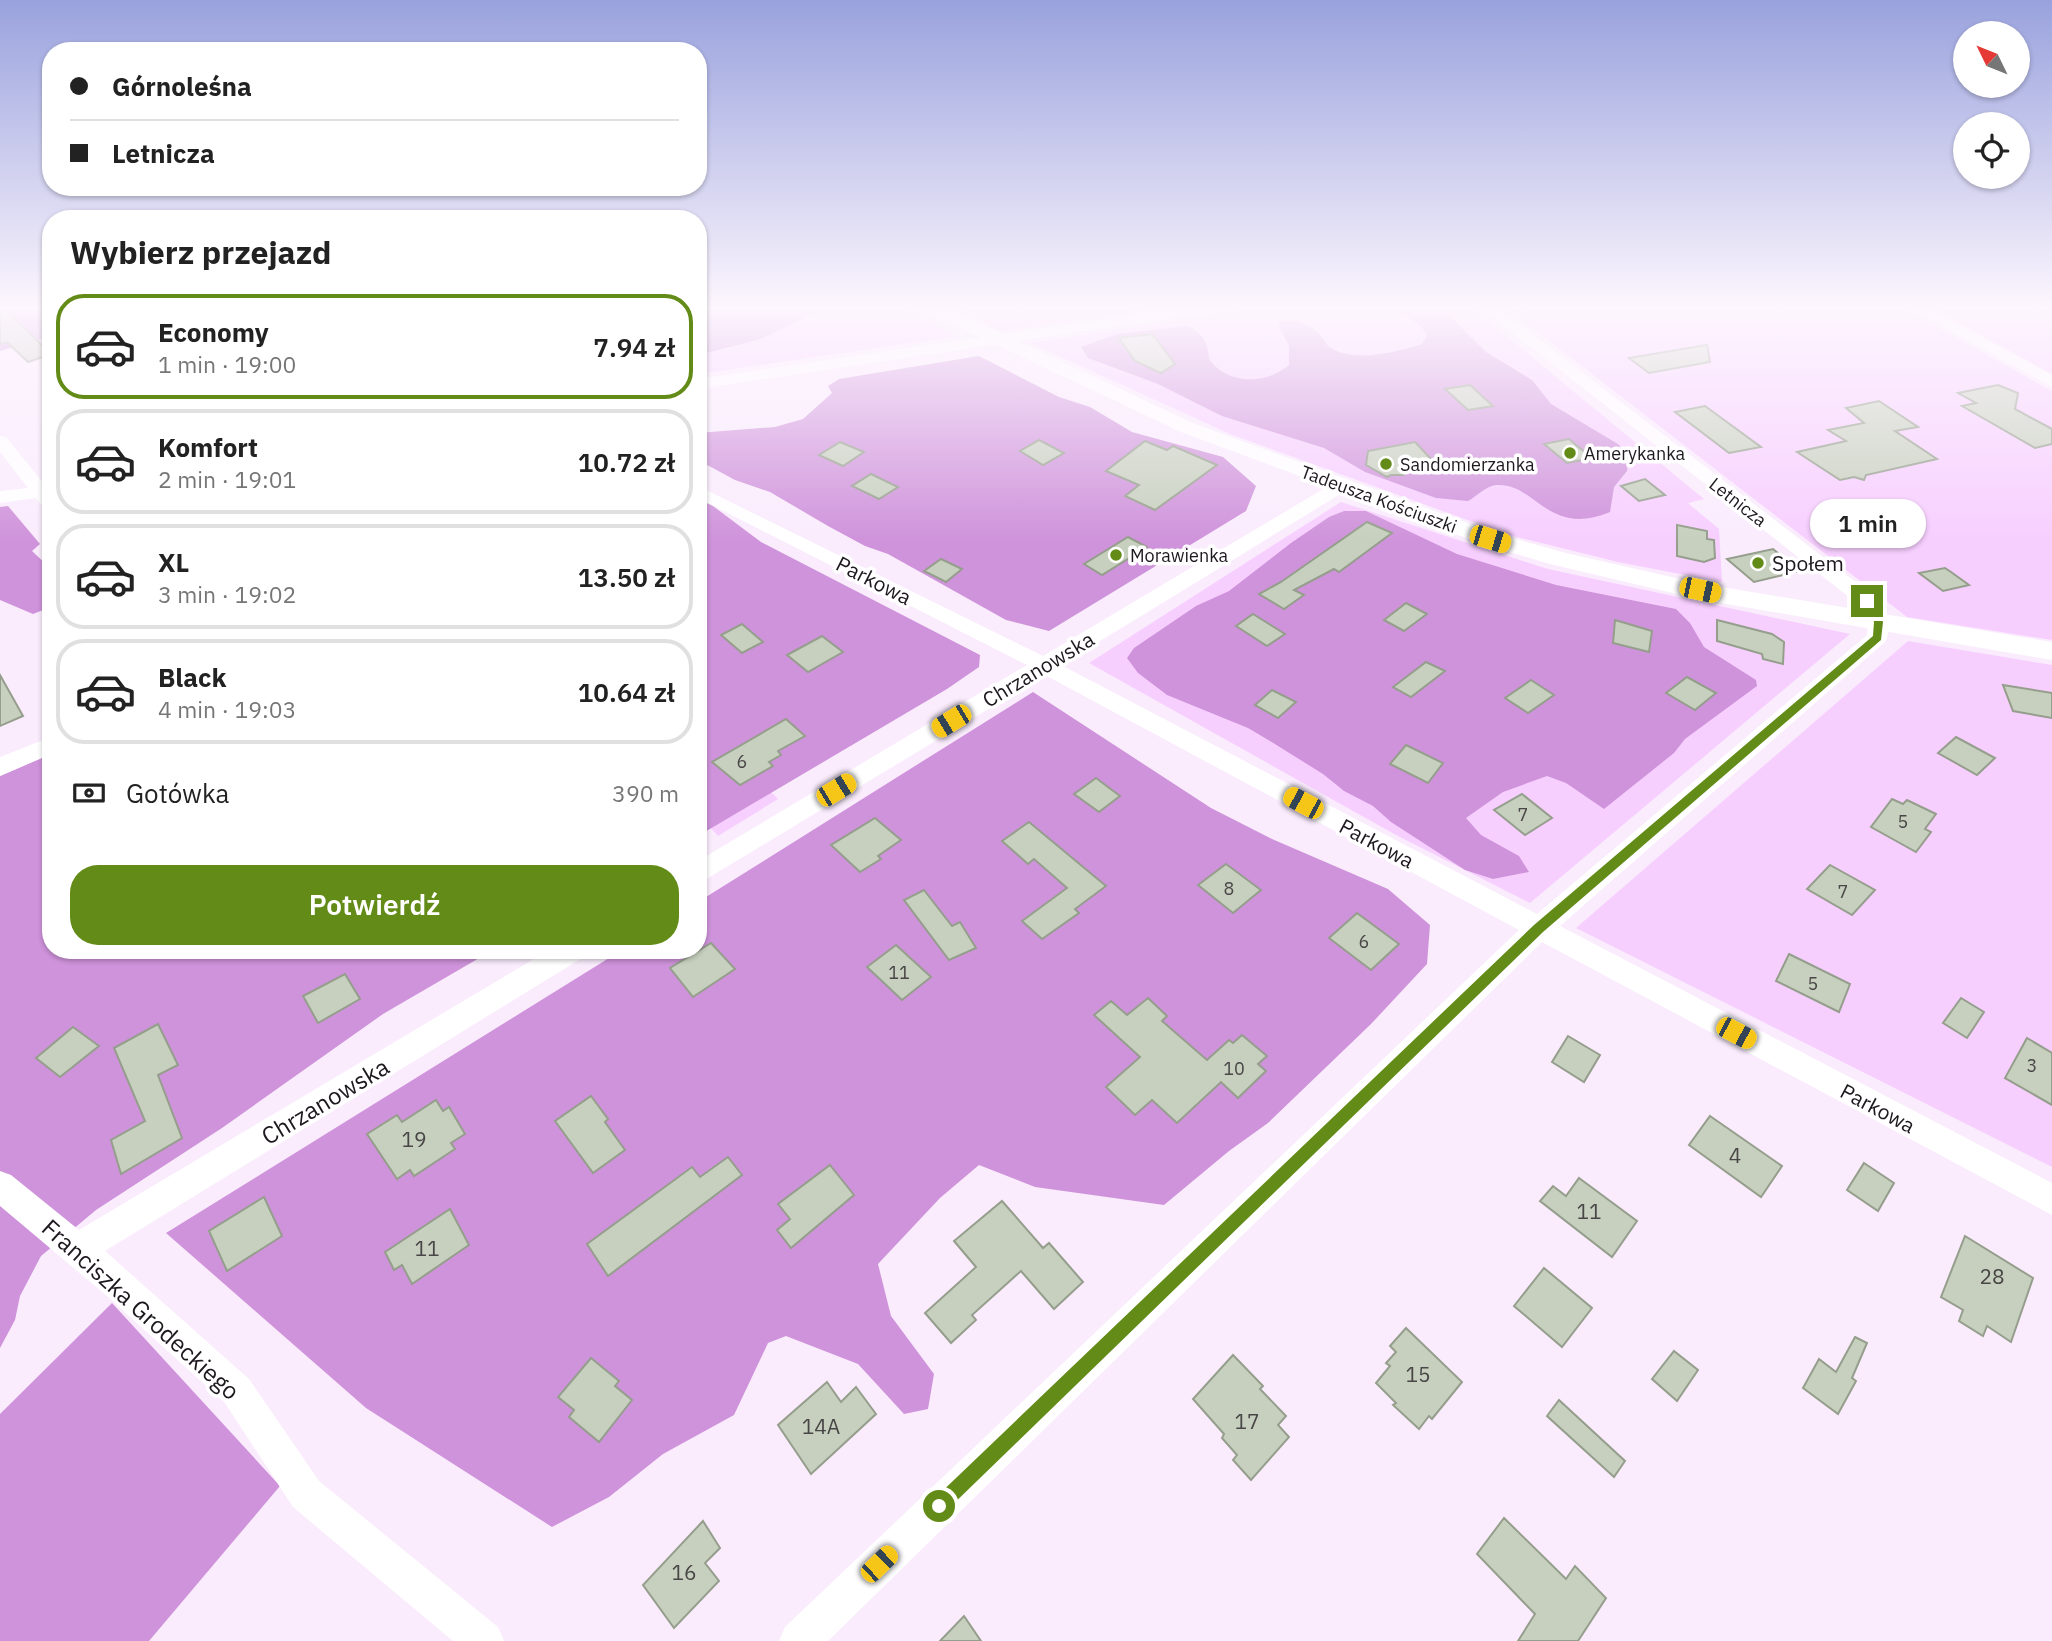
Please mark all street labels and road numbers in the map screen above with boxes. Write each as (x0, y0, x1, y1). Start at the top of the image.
street label: Tadeusza Kościuszki (1298, 460, 1460, 538)
street label: Letnicza (1705, 472, 1772, 532)
street label: Parkowa (832, 549, 916, 611)
street label: Chrzanowska (977, 625, 1099, 713)
street label: Parkowa (1335, 812, 1419, 874)
street label: Chrzanowska (255, 1050, 395, 1152)
street label: Parkowa (1836, 1077, 1920, 1139)
street label: Franciszka Grodeckiego (35, 1212, 247, 1406)

